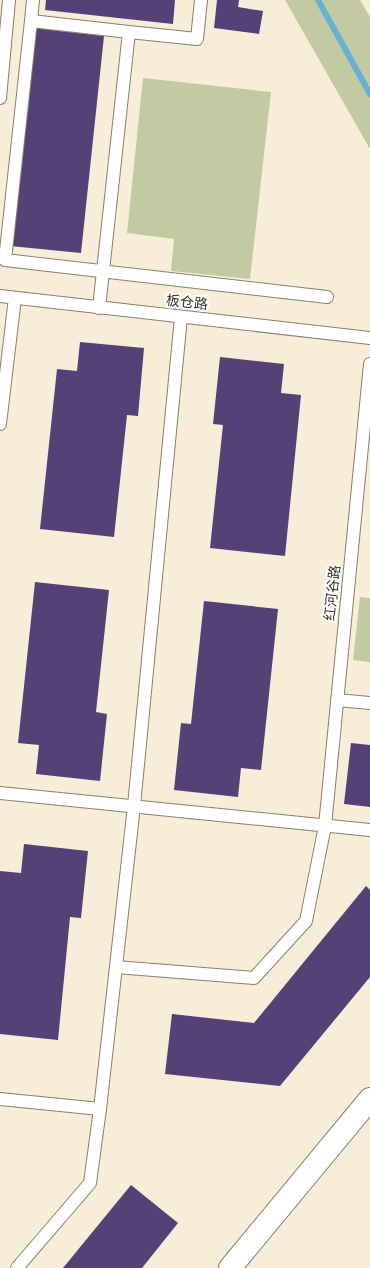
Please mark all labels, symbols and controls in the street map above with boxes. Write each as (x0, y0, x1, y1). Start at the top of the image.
street label: 板仓路 (165, 291, 209, 313)
street label: 红河谷路 (320, 564, 344, 622)

